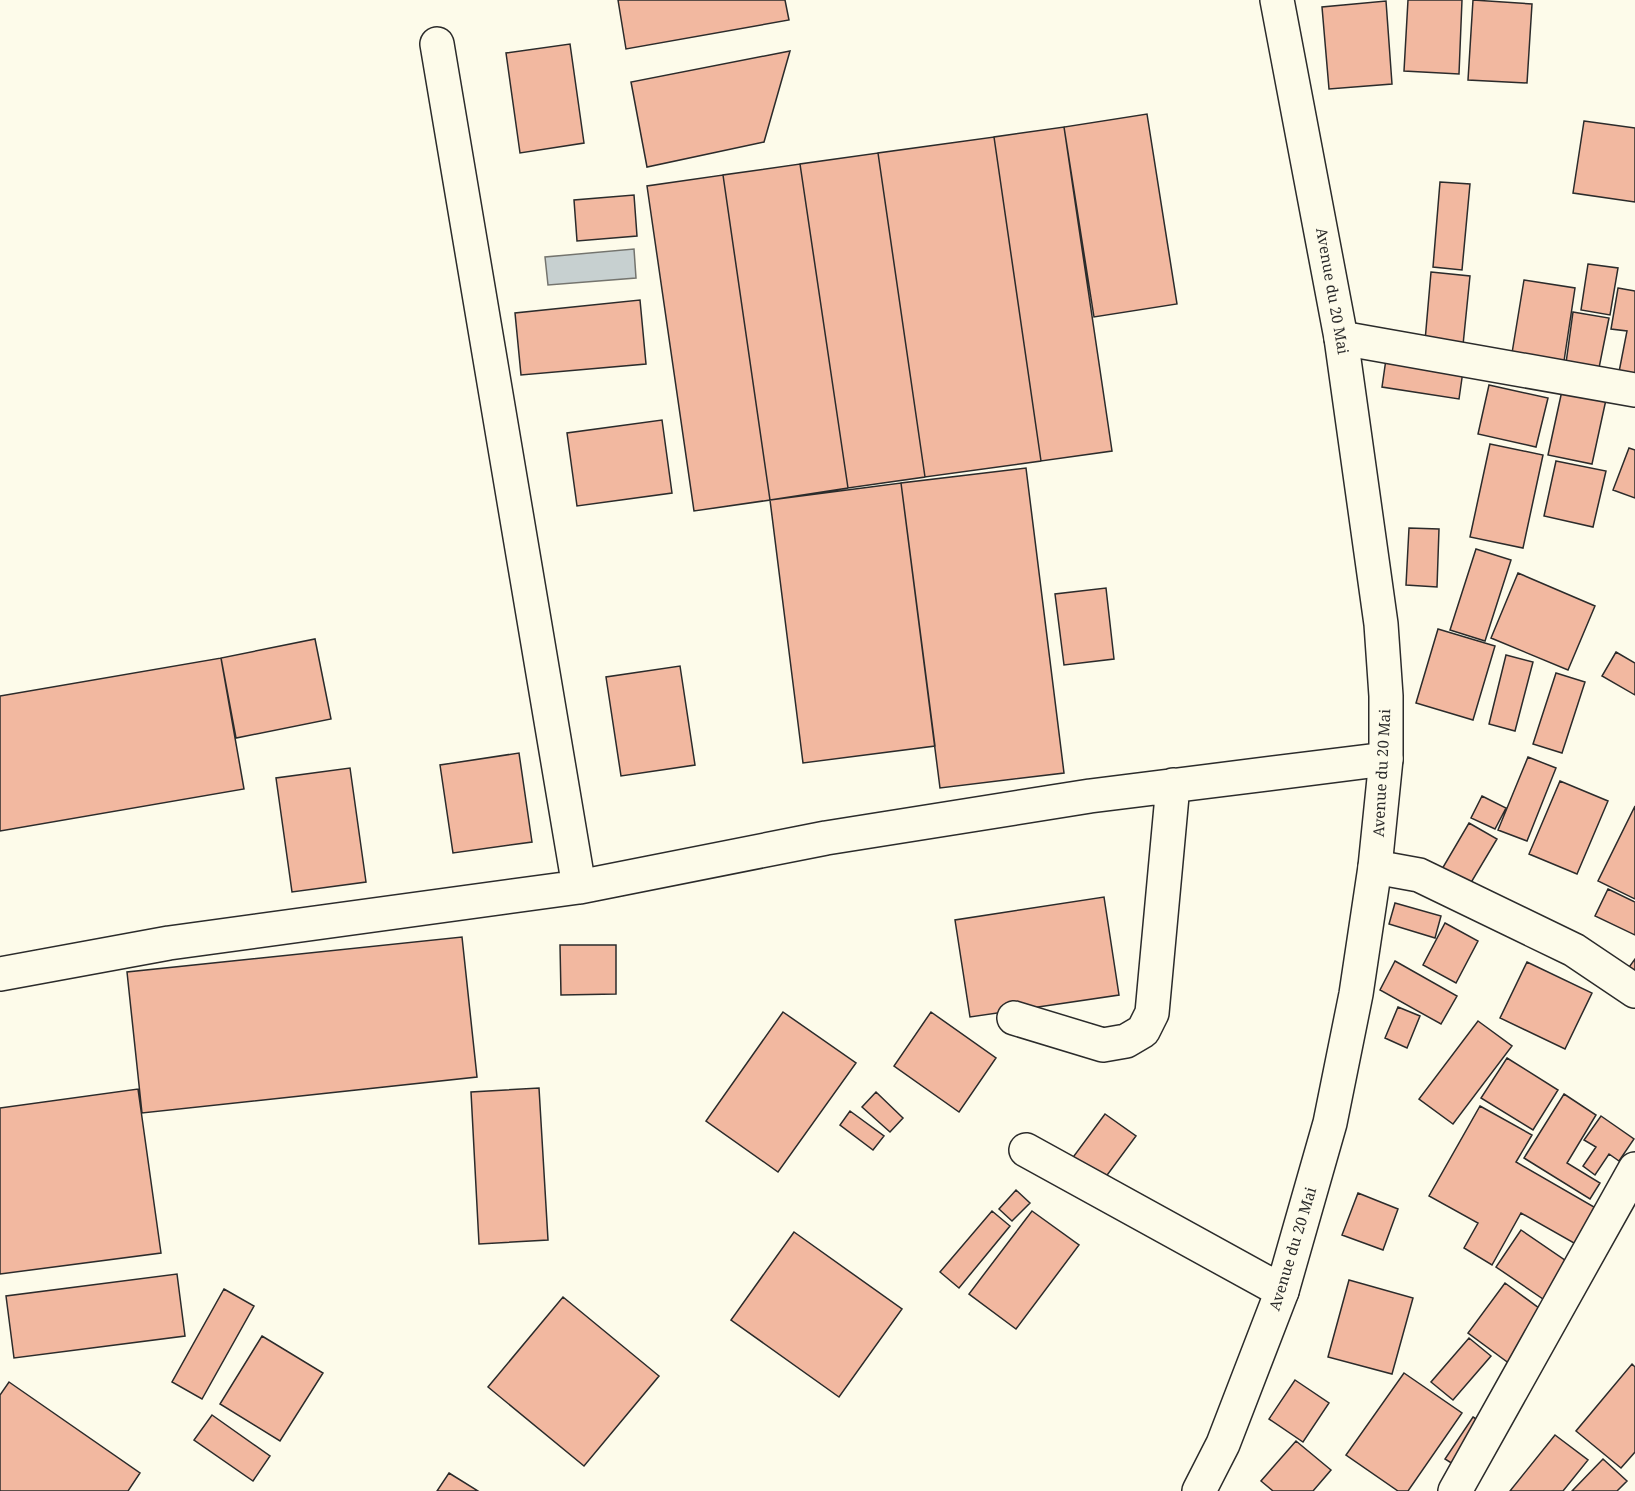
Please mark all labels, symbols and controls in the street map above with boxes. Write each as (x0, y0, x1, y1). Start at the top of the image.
street label: Avenue du 20 Mai (1312, 226, 1354, 356)
street label: Avenue du 20 Mai (1368, 708, 1394, 837)
street label: Avenue du 20 Mai (1264, 1184, 1320, 1313)

